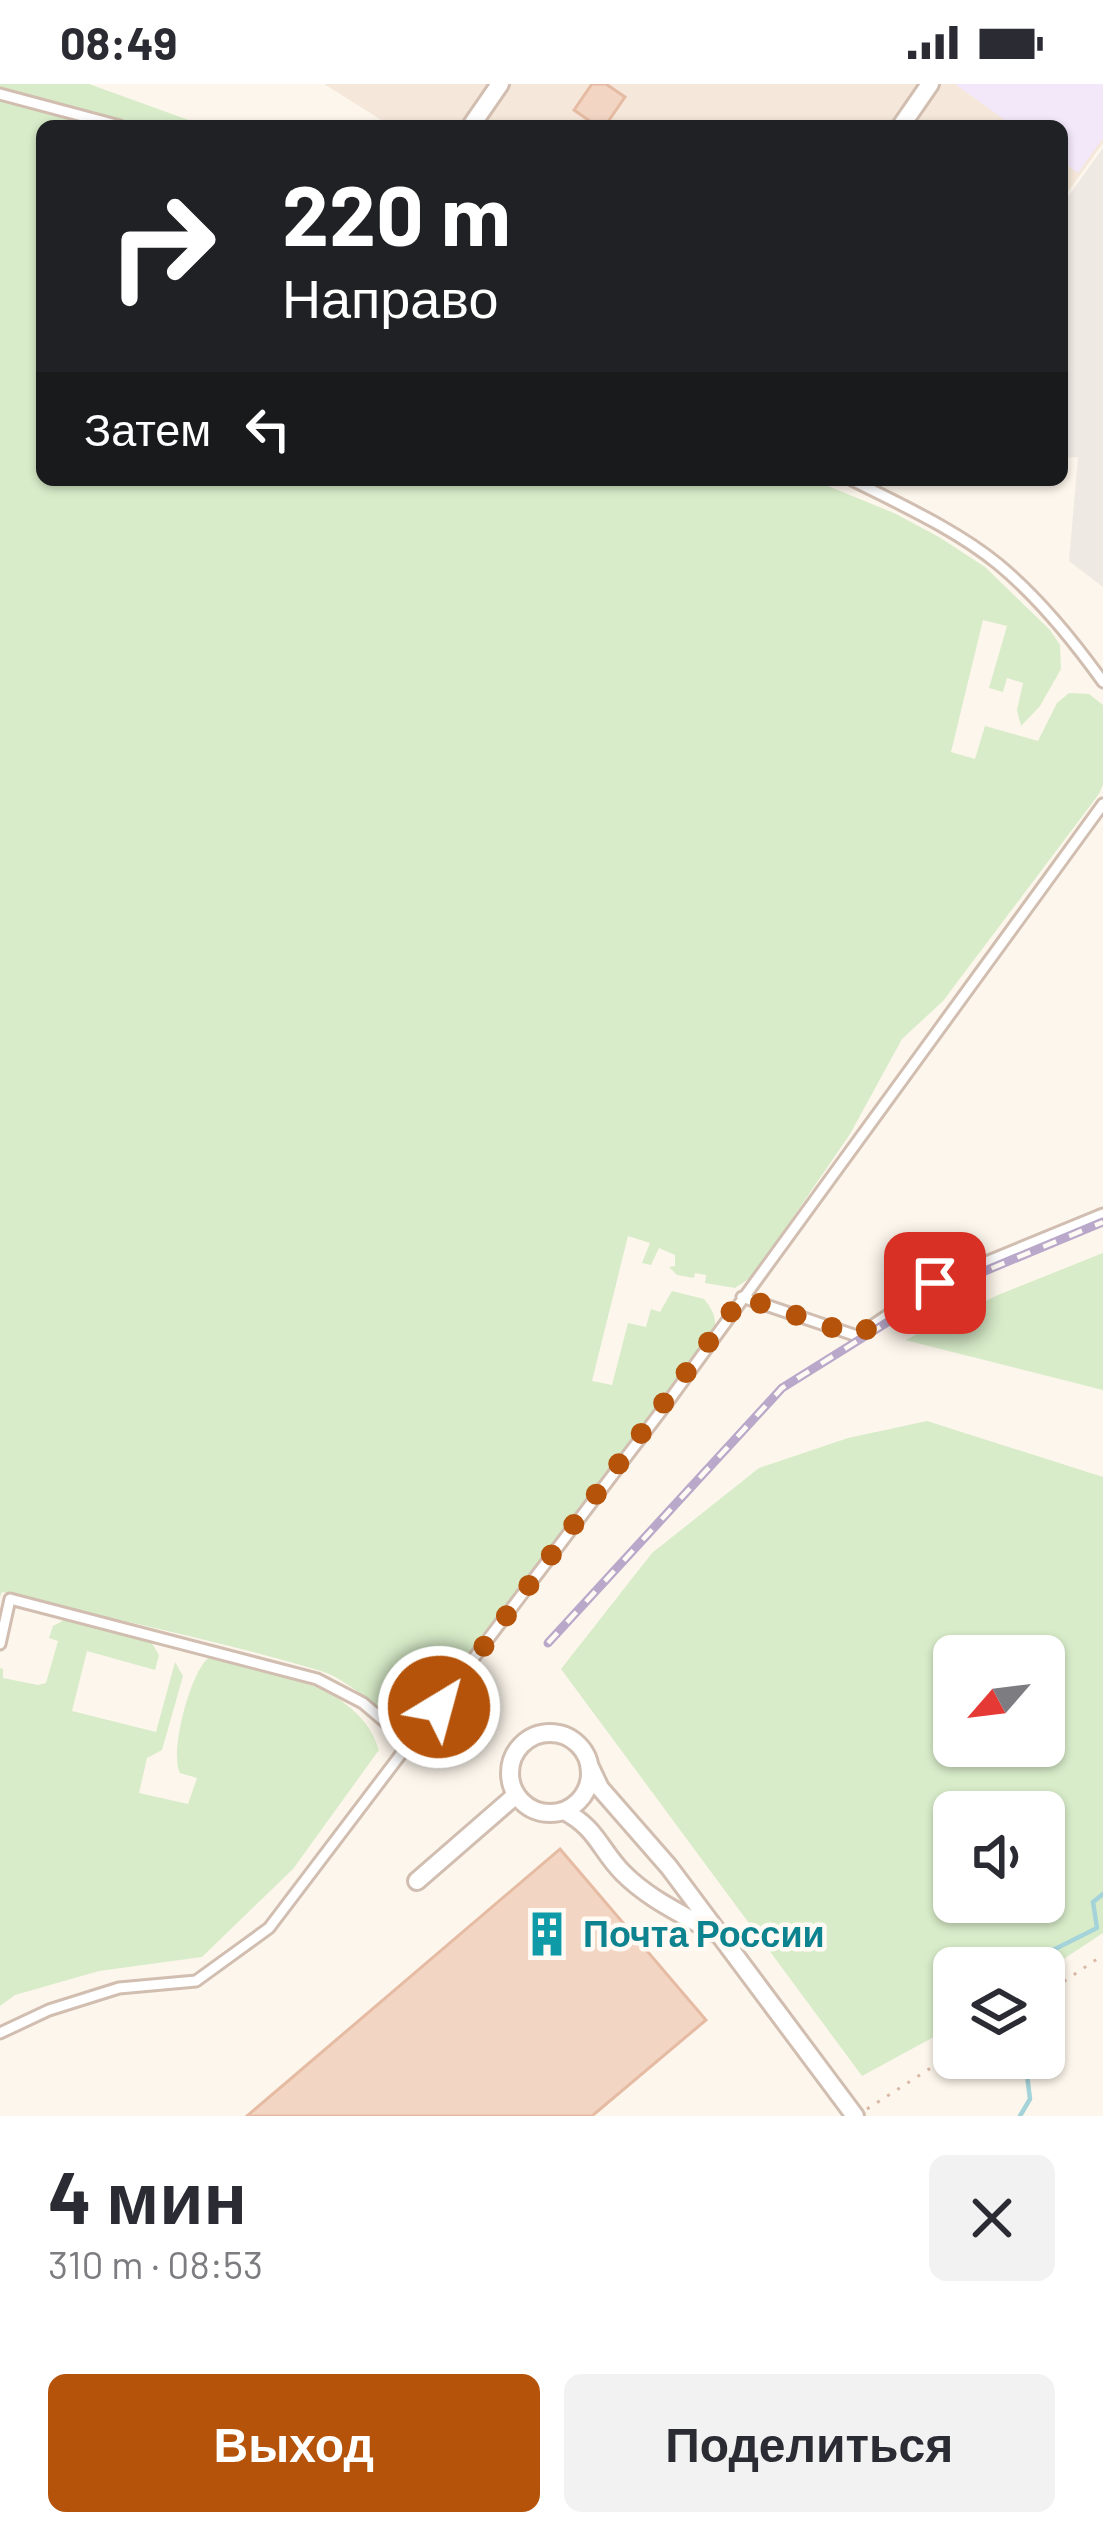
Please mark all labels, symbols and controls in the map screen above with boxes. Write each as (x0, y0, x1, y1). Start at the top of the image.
text: 08:49 (60, 15, 178, 69)
text: 220 m (282, 162, 511, 263)
icon: right (84, 168, 240, 324)
text: Направо (282, 264, 498, 329)
icon: left (235, 396, 301, 462)
text: Затем (84, 401, 211, 455)
pin (884, 1232, 986, 1334)
icon: arrive (902, 1250, 968, 1316)
north arrow (933, 1635, 1065, 1767)
map controls (933, 1635, 1065, 2079)
position arrow (376, 1644, 502, 1770)
button: sound (933, 1791, 1065, 1923)
building icon: Почта России (522, 1909, 572, 1959)
place label: Почта России (583, 1911, 825, 1954)
button: layers (933, 1947, 1065, 2079)
text: 4 мин (48, 2152, 247, 2238)
button: close (929, 2155, 1055, 2281)
text: 310 m · 08:53 (48, 2240, 263, 2287)
button: Выход (48, 2374, 540, 2512)
button: Поделиться (564, 2374, 1055, 2512)

